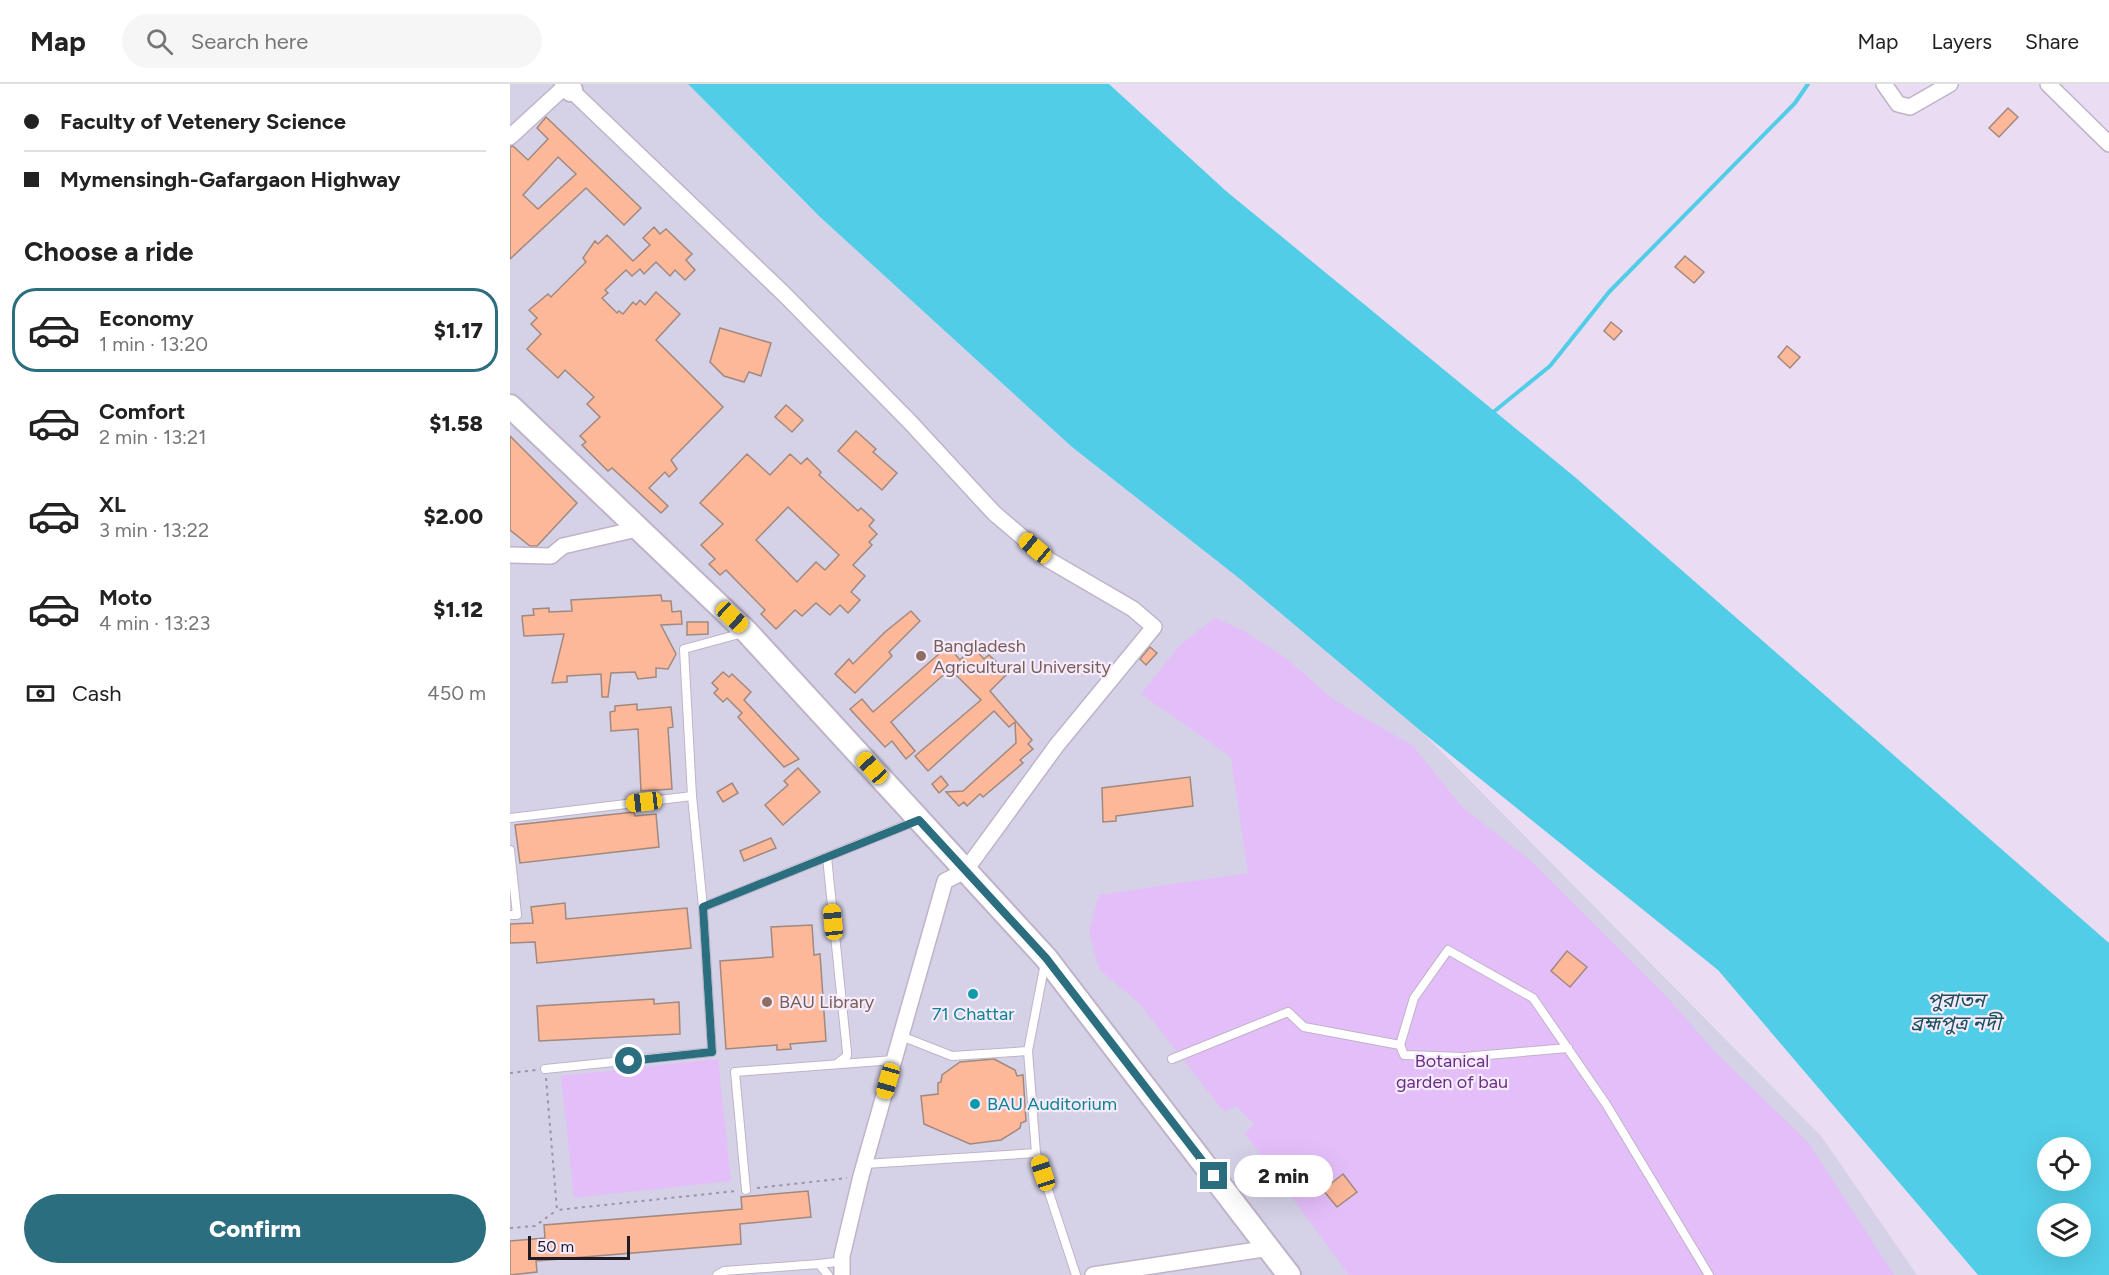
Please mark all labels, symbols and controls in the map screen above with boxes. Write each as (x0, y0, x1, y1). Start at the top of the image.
search box (122, 14, 542, 68)
text: Map (30, 24, 86, 58)
icon: search (143, 25, 176, 58)
text: Search here (191, 28, 308, 55)
text: Map (1858, 29, 1898, 54)
text: Layers (1931, 29, 1992, 54)
text: Share (2025, 29, 2079, 54)
text: Faculty of Vetenery Science (60, 108, 346, 135)
text: Mymensingh-Gafargaon Highway (60, 166, 400, 193)
text: Choose a ride (24, 235, 193, 268)
icon: car (27, 303, 81, 357)
text: Economy (99, 305, 194, 332)
text: $1.17 (434, 317, 483, 344)
text: 1 min · 13:20 (99, 332, 208, 356)
icon: car (27, 396, 81, 450)
text: Comfort (99, 398, 185, 425)
text: $1.58 (429, 410, 483, 437)
text: 2 min · 13:21 (99, 425, 207, 449)
icon: car (27, 489, 81, 543)
text: XL (99, 491, 126, 518)
text: $2.00 (423, 503, 483, 530)
text: 3 min · 13:22 (99, 518, 209, 542)
car (1015, 530, 1055, 566)
icon: car (27, 582, 81, 636)
text: Moto (99, 584, 152, 611)
text: $1.12 (433, 596, 483, 623)
car (713, 598, 751, 636)
text: 4 min · 13:23 (99, 611, 210, 635)
place label: Bangladesh Agricultural University (933, 635, 1112, 678)
marker: Bangladesh Agricultural University (914, 649, 928, 663)
icon: cash (24, 677, 57, 710)
text: Cash (72, 680, 122, 707)
text: 450 m (427, 681, 486, 705)
car (853, 749, 891, 787)
car (625, 791, 663, 813)
car (822, 903, 844, 941)
marker: 71 Chattar (966, 987, 980, 1001)
water label: পুরাতন ব্রহ্মপুত্র নদী (1911, 988, 2005, 1035)
place label: BAU Library (779, 991, 875, 1013)
marker: BAU Library (760, 995, 774, 1009)
place label: 71 Chattar (932, 1003, 1014, 1025)
route start (615, 1047, 642, 1074)
park label: Botanical garden of bau (1396, 1050, 1508, 1093)
car (874, 1061, 902, 1101)
place label: BAU Auditorium (987, 1093, 1117, 1115)
marker: BAU Auditorium (968, 1097, 982, 1111)
map controls (2037, 1137, 2091, 1257)
button: locate (2037, 1137, 2091, 1191)
car (1029, 1153, 1057, 1193)
callout: 2 min (1235, 1155, 1334, 1197)
route end (1200, 1162, 1227, 1189)
text: 2 min (1258, 1164, 1309, 1188)
button: Confirm (24, 1194, 486, 1263)
button: layers (2037, 1203, 2091, 1257)
scale bar (528, 1233, 630, 1260)
text: 50 m (537, 1237, 574, 1256)

